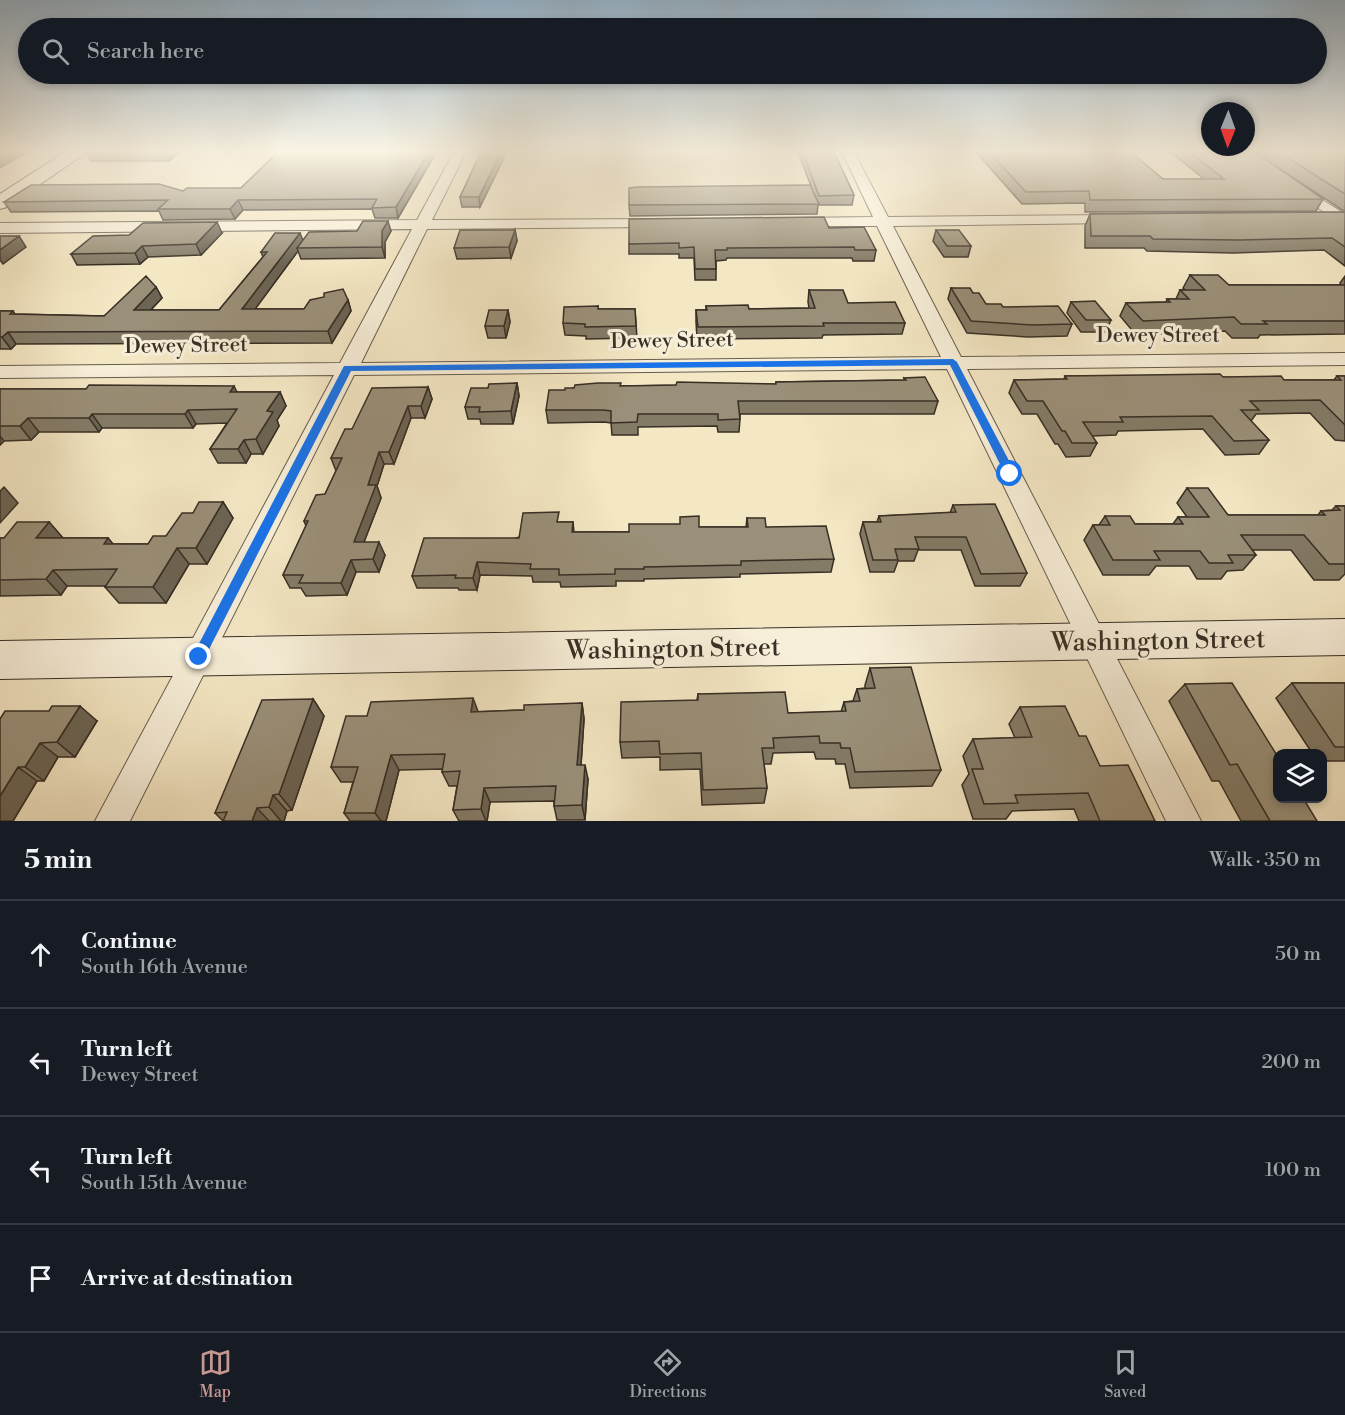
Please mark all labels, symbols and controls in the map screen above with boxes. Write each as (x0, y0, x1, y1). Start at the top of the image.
search box (18, 18, 1327, 84)
icon: search (39, 35, 72, 68)
text: Search here (87, 38, 204, 65)
north arrow (1201, 102, 1255, 156)
street label: Dewey Street (1096, 323, 1220, 349)
street label: Dewey Street (610, 327, 734, 355)
street label: Dewey Street (124, 332, 248, 360)
route start (996, 460, 1022, 486)
street label: Washington Street (1049, 623, 1266, 659)
street label: Washington Street (564, 631, 781, 667)
route end (185, 643, 211, 669)
map controls (1273, 749, 1327, 803)
button: layers (1273, 749, 1327, 803)
text: 5 min (24, 844, 92, 876)
text: Walk · 350 m (1209, 848, 1321, 873)
text: Continue (81, 928, 177, 955)
icon: ahead (24, 938, 57, 971)
text: 50 m (1275, 942, 1321, 967)
text: South 16th Avenue (81, 955, 248, 980)
text: Turn left (81, 1036, 172, 1063)
icon: left (24, 1046, 57, 1079)
text: 200 m (1261, 1050, 1321, 1075)
text: Dewey Street (81, 1063, 198, 1088)
text: Turn left (81, 1144, 172, 1171)
icon: left (24, 1154, 57, 1187)
text: 100 m (1265, 1158, 1321, 1183)
text: South 15th Avenue (81, 1171, 247, 1196)
icon: arrive (24, 1262, 57, 1295)
text: Arrive at destination (81, 1265, 293, 1292)
tab: Map (199, 1346, 232, 1402)
tab: Directions (629, 1346, 707, 1402)
tab: Saved (1104, 1346, 1146, 1402)

